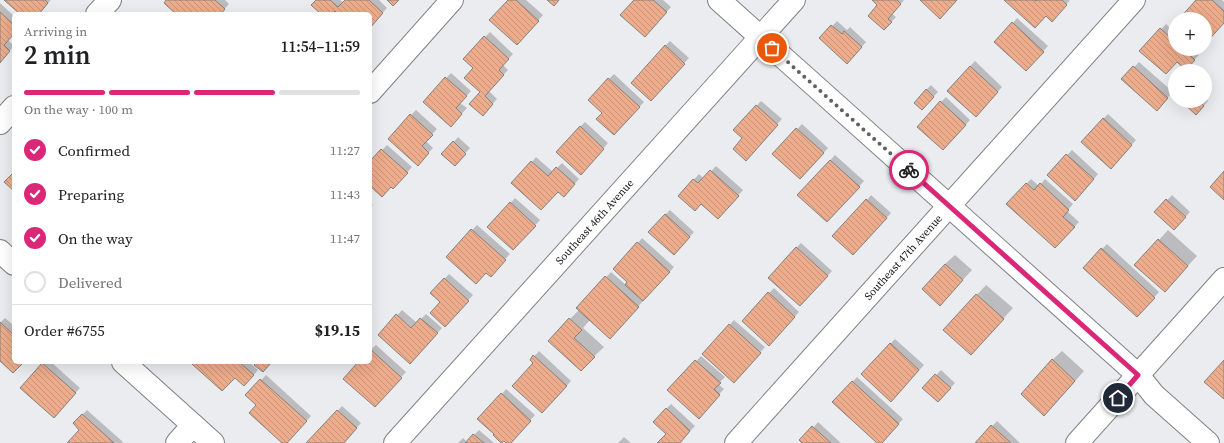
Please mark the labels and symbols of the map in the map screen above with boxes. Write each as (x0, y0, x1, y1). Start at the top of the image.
pin (755, 31, 789, 65)
courier (889, 150, 929, 190)
street label: Southeast 46th Avenue (552, 176, 638, 268)
street label: Southeast 47th Avenue (861, 211, 946, 303)
pin (1101, 381, 1135, 415)

